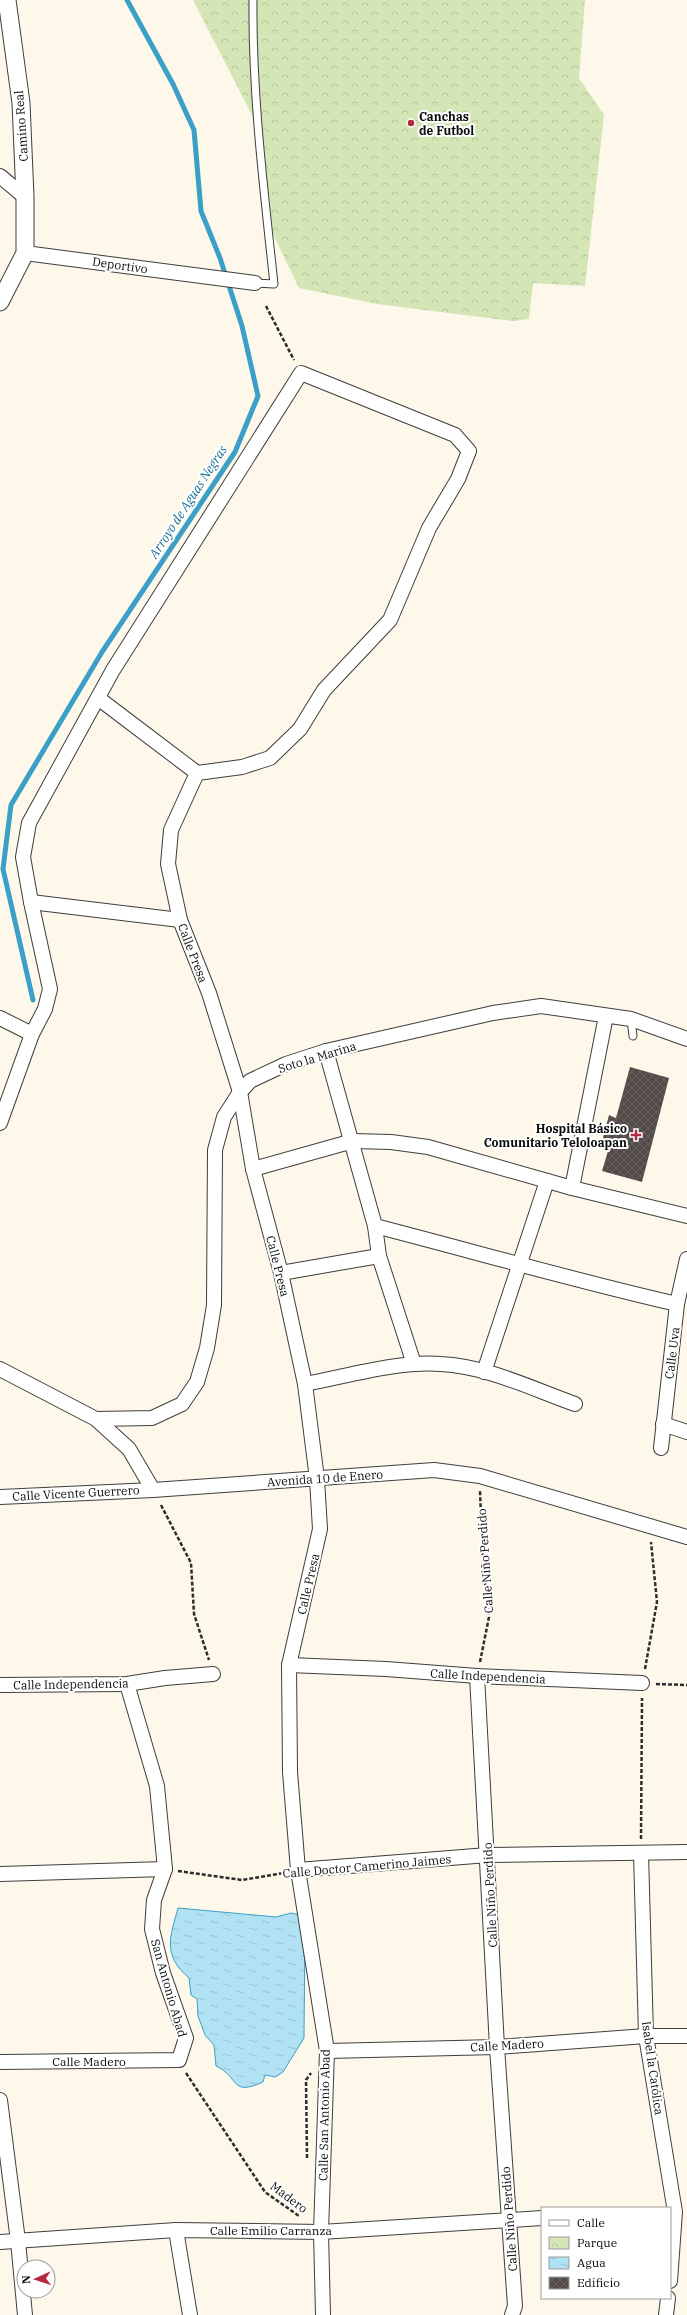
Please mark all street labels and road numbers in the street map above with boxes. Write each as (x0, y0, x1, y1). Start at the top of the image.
street label: Camino Real (11, 90, 31, 162)
street label: Deportivo (91, 254, 149, 276)
street label: Calle Presa (175, 921, 211, 985)
street label: Soto la Marina (276, 1038, 358, 1076)
street label: Calle Presa (263, 1234, 293, 1298)
street label: Calle Uva (661, 1326, 683, 1380)
street label: Avenida 10 de Enero (266, 1466, 384, 1490)
street label: Calle Vicente Guerrero (12, 1482, 140, 1504)
street label: Calle Niño Perdido (474, 1508, 496, 1614)
street label: Calle Presa (294, 1552, 322, 1616)
street label: Calle Independencia (430, 1665, 547, 1687)
street label: Calle Independencia (13, 1675, 129, 1693)
street label: Calle Niño Perdido (480, 1842, 500, 1948)
street label: Calle Doctor Camerino Jaimes (282, 1851, 452, 1881)
street label: San Antonio Abad (148, 1937, 190, 2039)
street label: Isabel la Católica (639, 2020, 667, 2116)
street label: Calle Madero (470, 2036, 544, 2054)
street label: Calle San Antonio Abad (315, 2049, 333, 2181)
street label: Calle Madero (52, 2054, 126, 2069)
street label: Calle Niño Perdido (498, 2166, 520, 2272)
street label: Madero (267, 2178, 311, 2216)
street label: Calle Emilio Carranza (210, 2223, 333, 2238)

